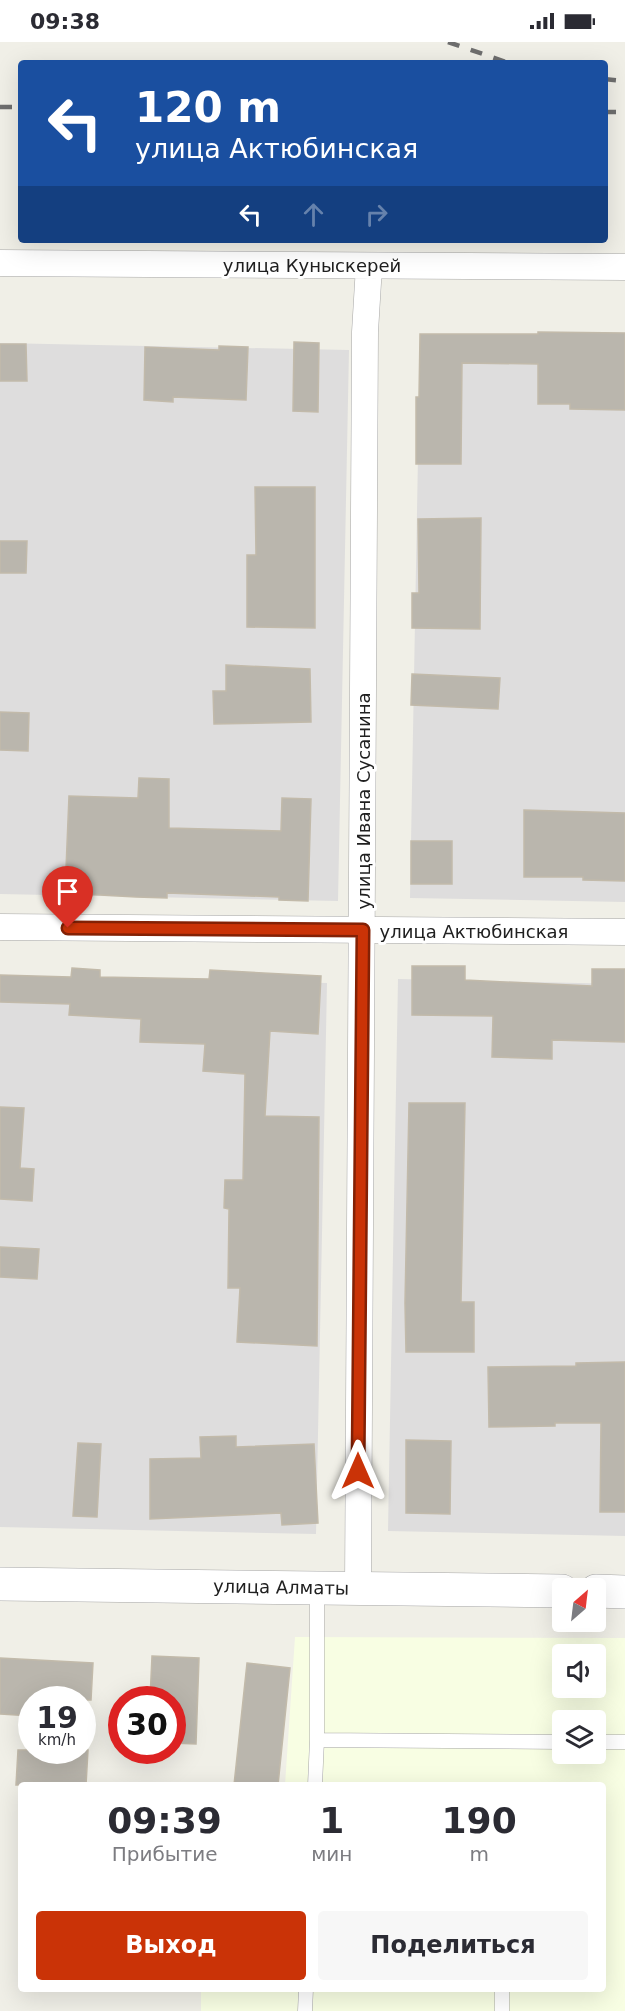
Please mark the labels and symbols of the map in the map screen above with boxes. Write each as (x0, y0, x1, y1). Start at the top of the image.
street label: улица Куныскерей (223, 255, 401, 276)
street label: улица Ивана Сусанина (353, 693, 374, 909)
pin (42, 866, 93, 928)
street label: улица Актюбинская (380, 921, 568, 942)
position arrow (326, 1439, 390, 1503)
street label: улица Алматы (213, 1575, 349, 1599)
north arrow (552, 1578, 606, 1632)
speed limit sign: 30 (108, 1686, 186, 1764)

